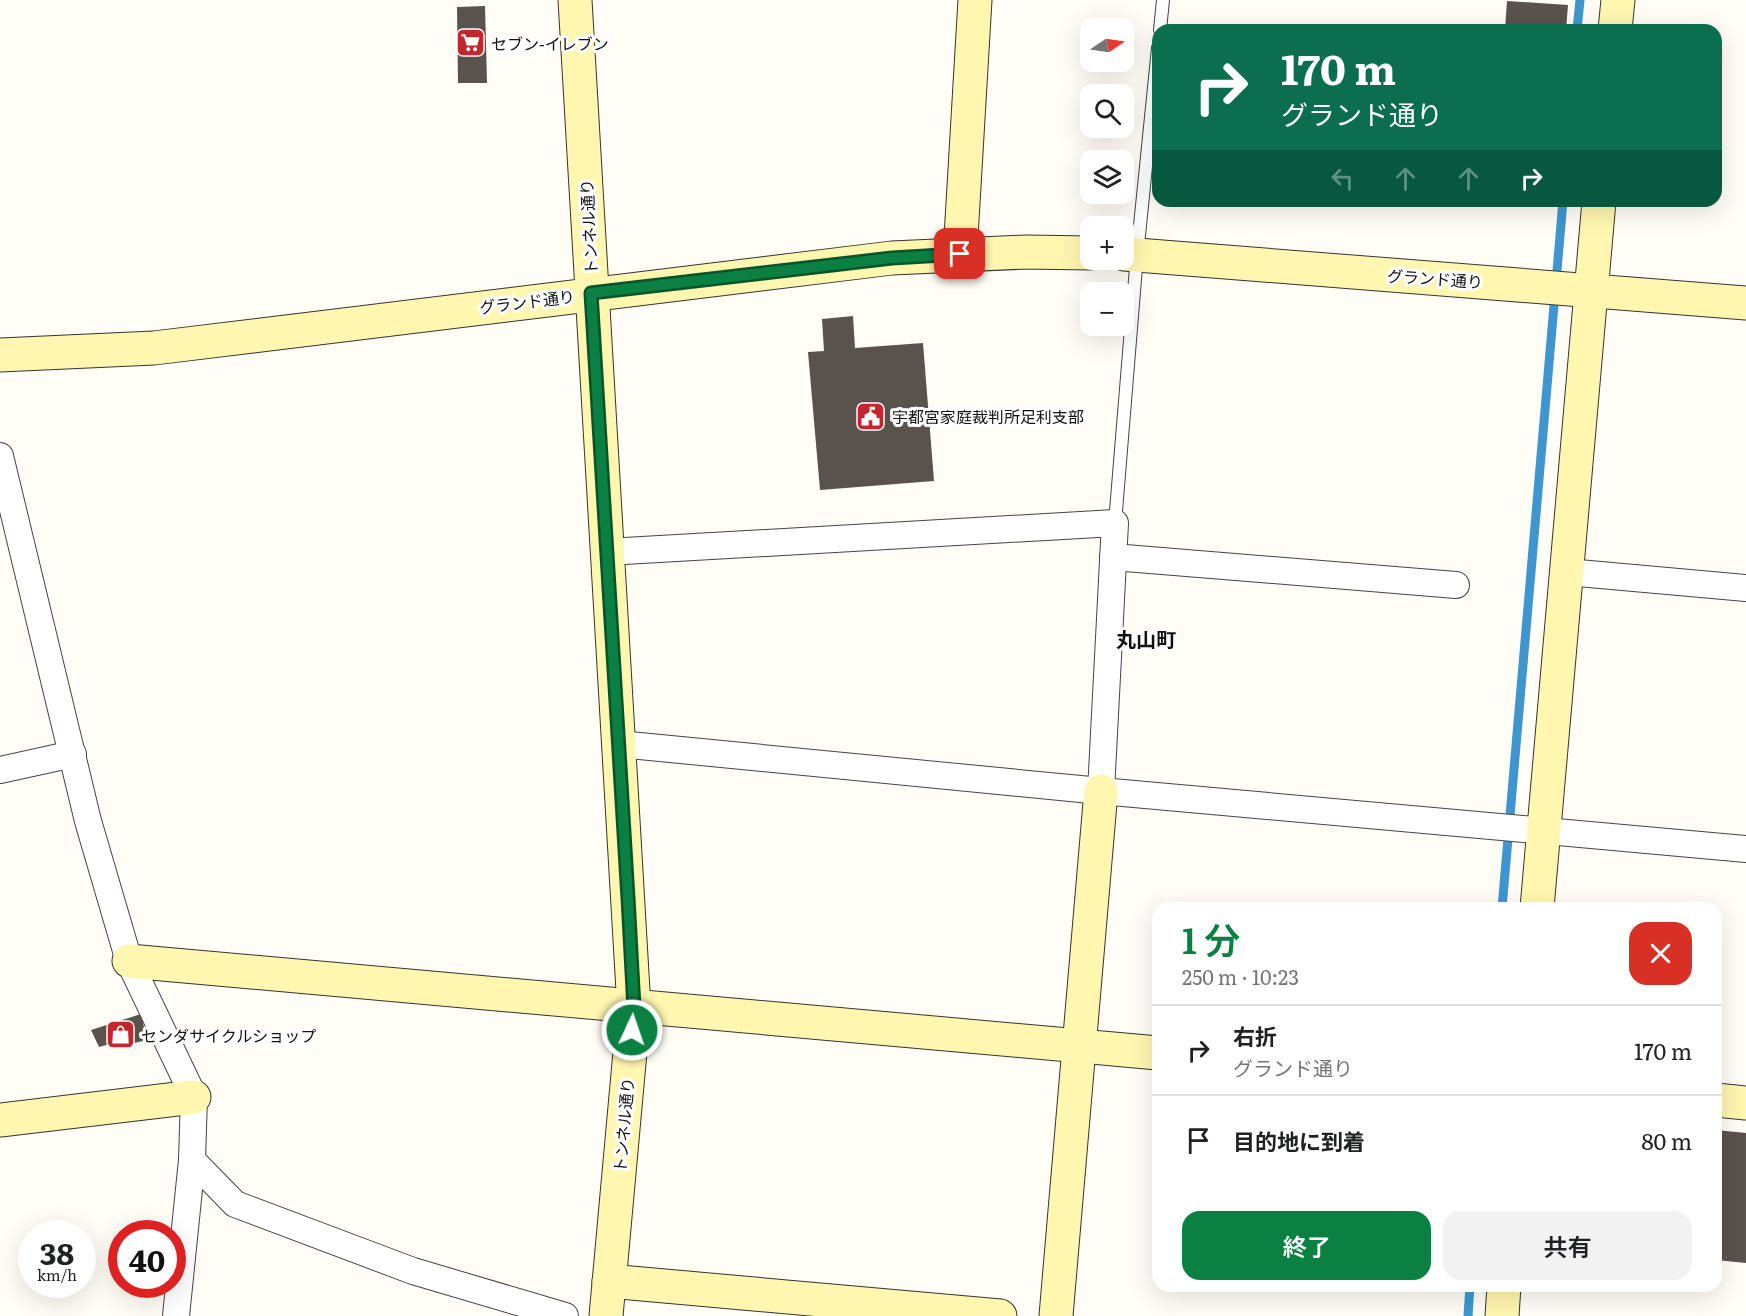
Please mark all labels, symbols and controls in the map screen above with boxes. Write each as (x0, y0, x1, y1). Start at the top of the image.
north arrow (1080, 18, 1134, 72)
map controls (1080, 18, 1134, 336)
supermarket icon: セブン-イレブン (454, 27, 486, 59)
place label: セブン-イレブン (491, 31, 609, 55)
text: 170 m (1281, 36, 1396, 98)
icon: right (1182, 48, 1260, 126)
button: search (1080, 84, 1134, 138)
text: グランド通り (1281, 93, 1443, 133)
button: layers (1080, 150, 1134, 204)
icon: left (1326, 162, 1359, 195)
icon: ahead (1389, 162, 1422, 195)
icon: ahead (1452, 162, 1485, 195)
icon: right (1515, 162, 1548, 195)
street label: トンネル通り (574, 179, 602, 275)
button: + (1080, 216, 1134, 270)
pin (934, 228, 985, 279)
icon: arrive (943, 237, 976, 270)
street label: グランド通り (1386, 263, 1484, 293)
button: − (1080, 282, 1134, 336)
street label: グランド通り (478, 283, 576, 319)
public building icon: 宇都宮家庭裁判所足利支部 (855, 400, 887, 432)
place label: 宇都宮家庭裁判所足利支部 (892, 404, 1084, 428)
district label: 丸山町 (1116, 623, 1176, 653)
text: 1 分 (1182, 912, 1240, 965)
button: close (1629, 922, 1692, 985)
text: 250 m · 10:23 (1182, 961, 1299, 991)
position arrow (600, 998, 664, 1062)
shop icon: センダサイクルショップ (104, 1019, 136, 1051)
text: 右折 (1233, 1019, 1277, 1052)
place label: センダサイクルショップ (141, 1023, 316, 1047)
icon: right (1182, 1034, 1215, 1067)
text: 170 m (1634, 1034, 1692, 1067)
text: グランド通り (1233, 1052, 1353, 1082)
street label: トンネル通り (607, 1076, 639, 1174)
icon: arrive (1182, 1124, 1215, 1157)
text: 目的地に到着 (1233, 1124, 1365, 1157)
text: 80 m (1641, 1124, 1692, 1157)
button: 終了 (1182, 1211, 1431, 1280)
button: 共有 (1443, 1211, 1692, 1280)
speed limit sign: 40 (108, 1220, 186, 1298)
text: 38 (40, 1230, 74, 1274)
text: km/h (37, 1263, 77, 1286)

